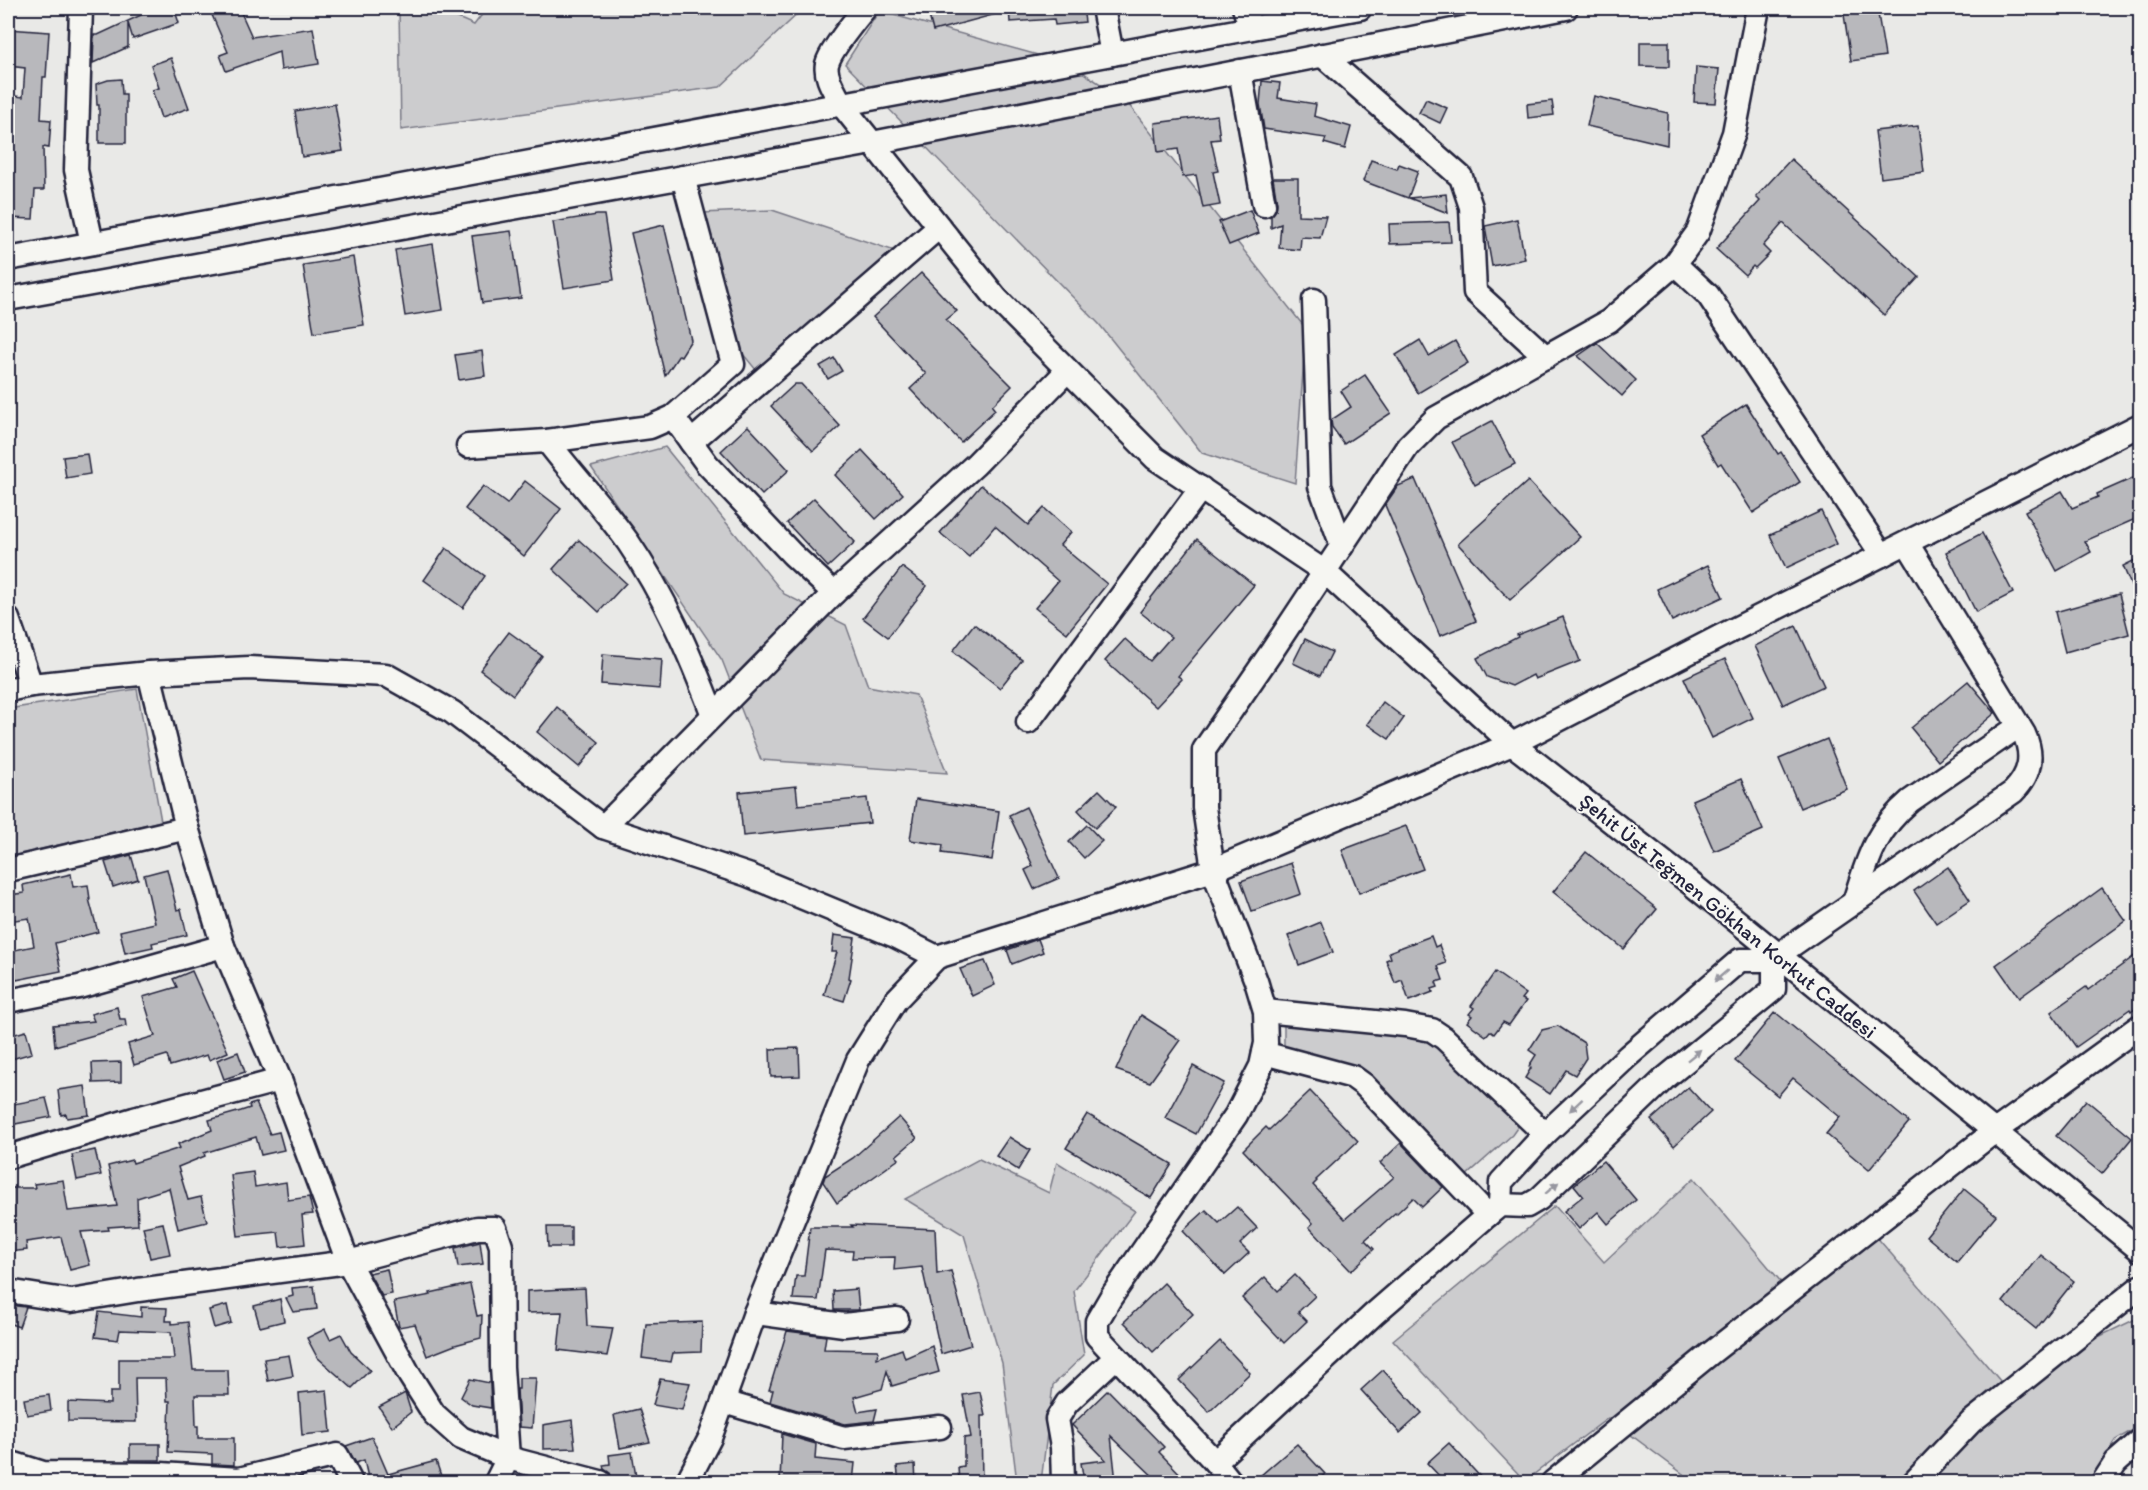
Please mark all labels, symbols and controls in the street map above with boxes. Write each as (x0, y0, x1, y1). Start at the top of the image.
street label: Şehit Üst Teğmen Gökhan Korkut Caddesi (1575, 788, 1882, 1043)
one-way arrow (1714, 969, 1729, 982)
one-way arrow (1686, 1049, 1701, 1062)
one-way arrow (1569, 1098, 1583, 1112)
one-way arrow (1544, 1182, 1559, 1195)

